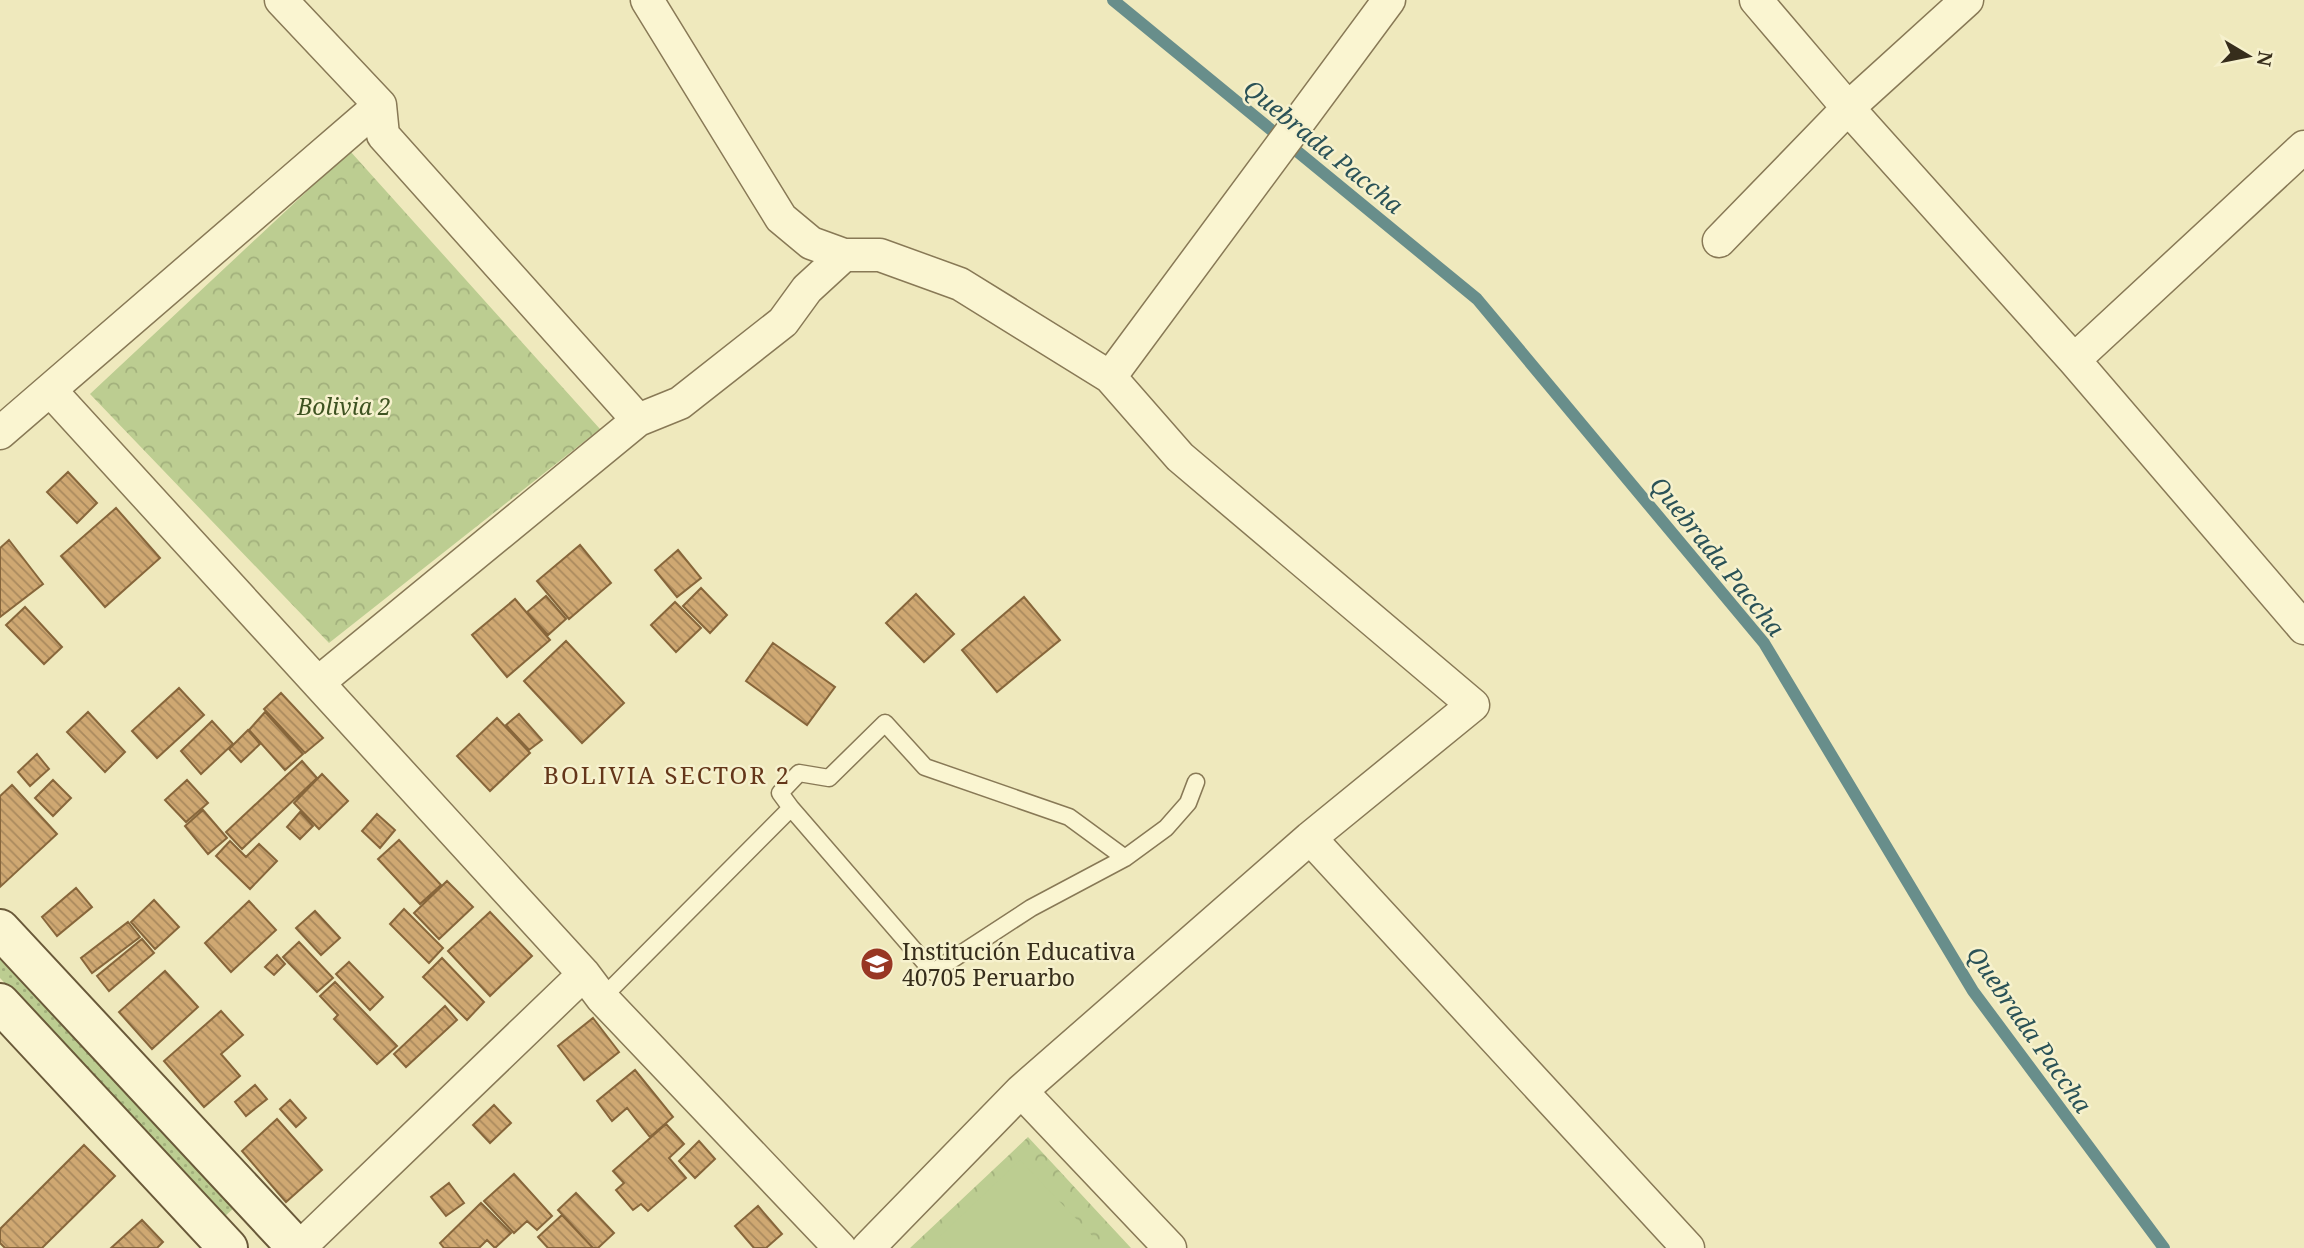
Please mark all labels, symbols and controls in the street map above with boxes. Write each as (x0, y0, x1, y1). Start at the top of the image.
north arrow (2213, 21, 2283, 91)
text: N (2251, 49, 2279, 69)
water label: Quebrada Paccha (1237, 71, 1411, 221)
park label: Bolivia 2 (296, 390, 391, 422)
water label: Quebrada Paccha (1643, 469, 1793, 643)
district label: BOLIVIA SECTOR 2 (543, 758, 791, 791)
place label: Institución Educativa 40705 Peruarbo (902, 935, 1136, 993)
water label: Quebrada Paccha (1960, 939, 2100, 1119)
school or university icon: Institución Educativa 40705 Peruarbo (858, 945, 896, 983)

